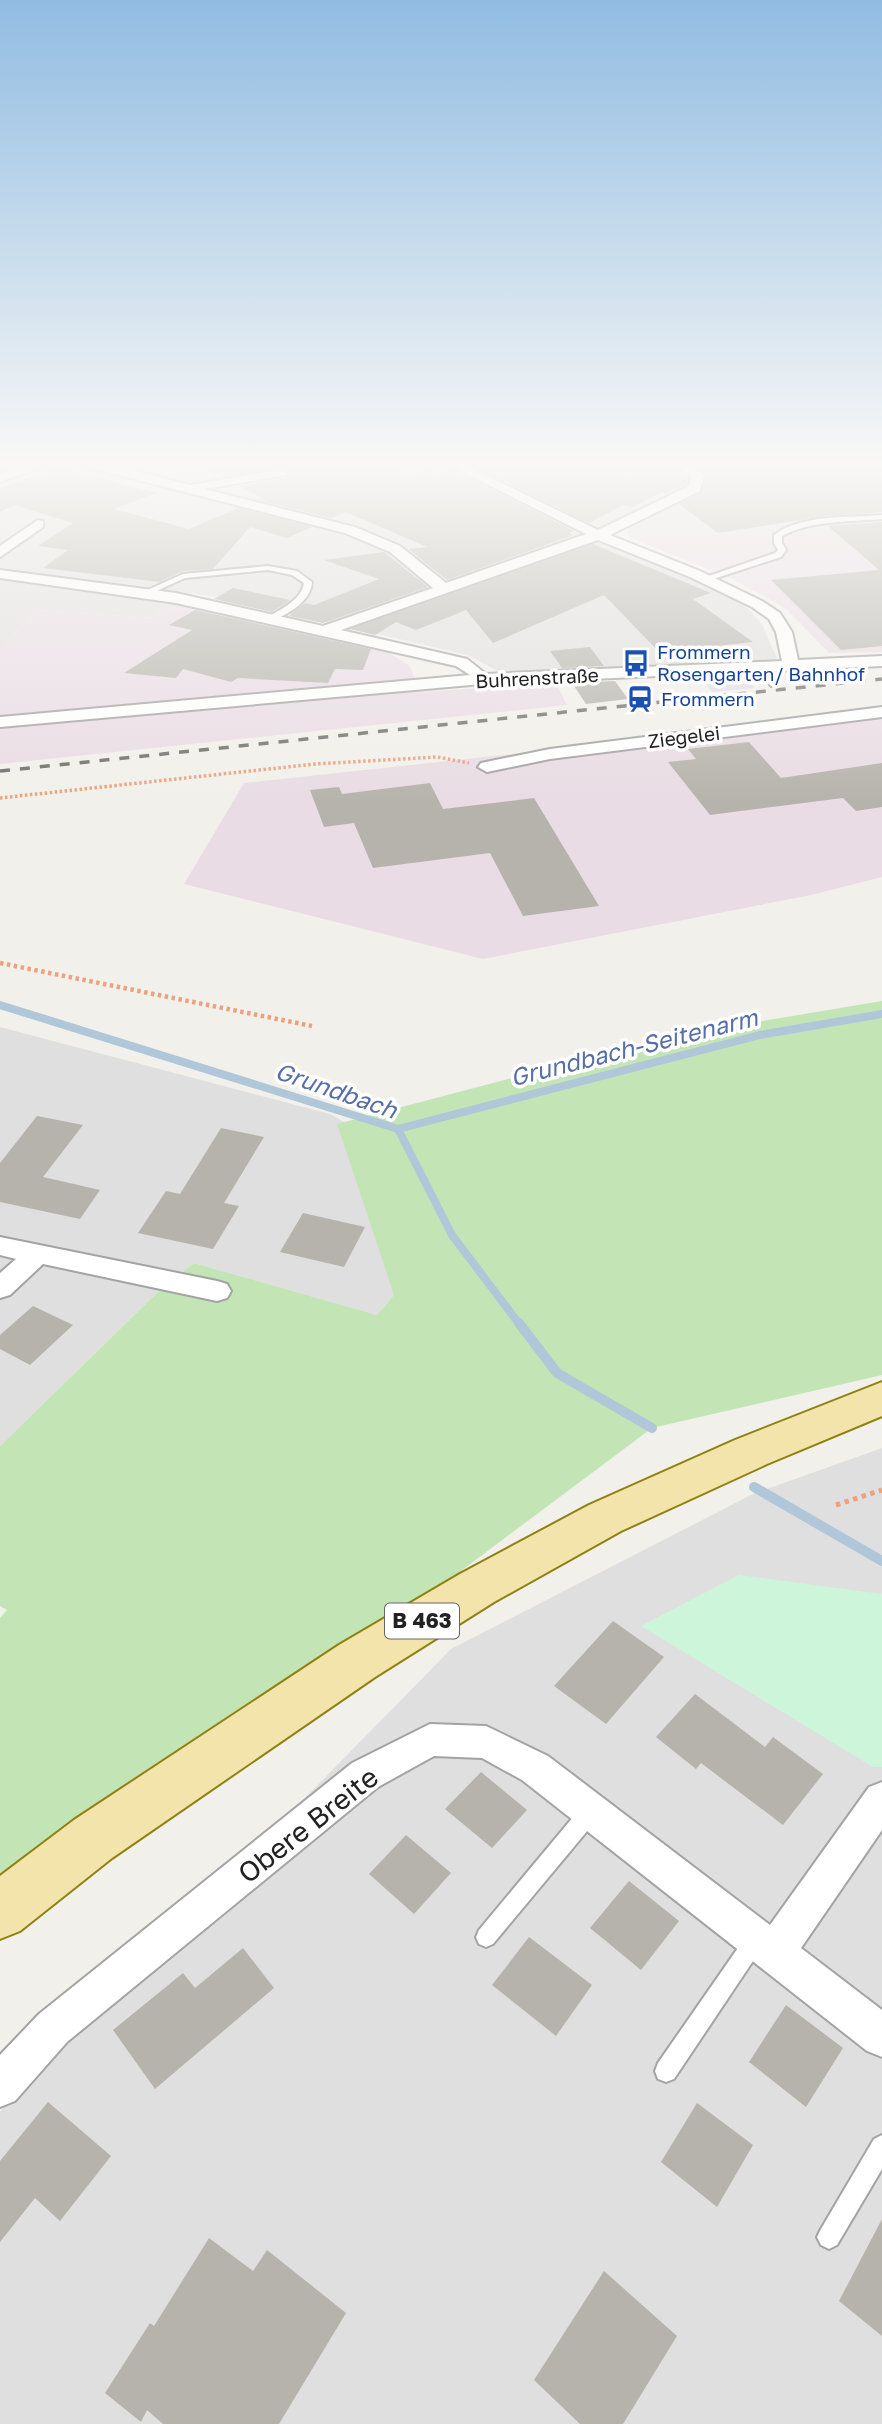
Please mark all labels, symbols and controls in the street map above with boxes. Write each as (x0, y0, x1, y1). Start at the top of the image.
place label: Frommern Rosengarten/ Bahnhof (657, 640, 865, 685)
bus stop icon: Frommern Rosengarten/ Bahnhof (621, 648, 651, 678)
street label: Buhrenstraße (475, 663, 599, 692)
station icon: Frommern (625, 684, 655, 714)
place label: Frommern (661, 687, 755, 710)
street label: Ziegelei (647, 721, 721, 752)
water label: Grundbach-Seitenarm (507, 1001, 762, 1091)
water label: Grundbach (272, 1055, 402, 1124)
road number: B 463 (385, 1604, 459, 1638)
street label: Obere Breite (231, 1760, 384, 1890)

